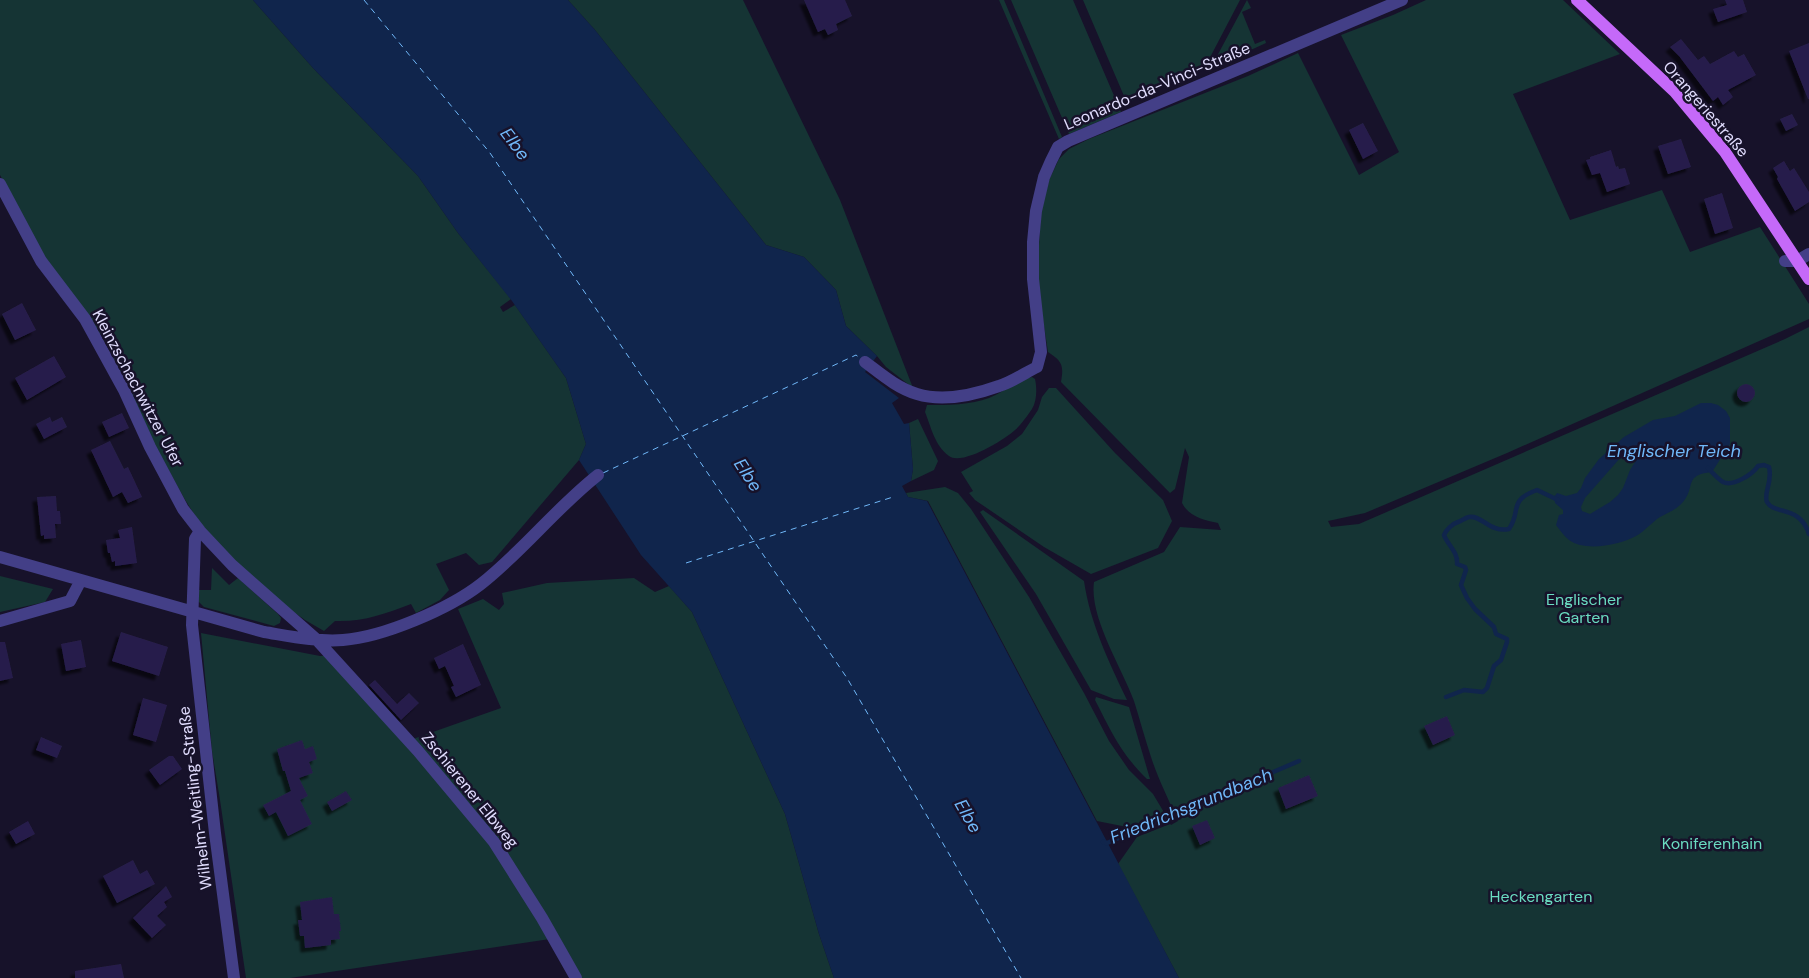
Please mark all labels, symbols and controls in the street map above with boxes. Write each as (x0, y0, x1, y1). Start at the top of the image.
street label: Leonardo-da-Vinci-Straße (1061, 37, 1253, 135)
street label: Orangeriestraße (1658, 57, 1754, 161)
water label: Elbe (495, 123, 535, 165)
street label: Kleinzschachwitzer Ufer (88, 306, 188, 470)
water label: Englischer Teich (1607, 439, 1741, 463)
water label: Elbe (728, 454, 768, 496)
park label: Englischer Garten (1546, 589, 1622, 628)
street label: Wilhelm-Weitling-Straße (173, 705, 217, 891)
street label: Zschierener Elbweg (417, 728, 523, 852)
water label: Friedrichsgrundbach (1106, 762, 1276, 850)
water label: Elbe (949, 795, 987, 837)
park label: Koniferenhain (1662, 833, 1762, 854)
park label: Heckengarten (1490, 886, 1592, 907)

